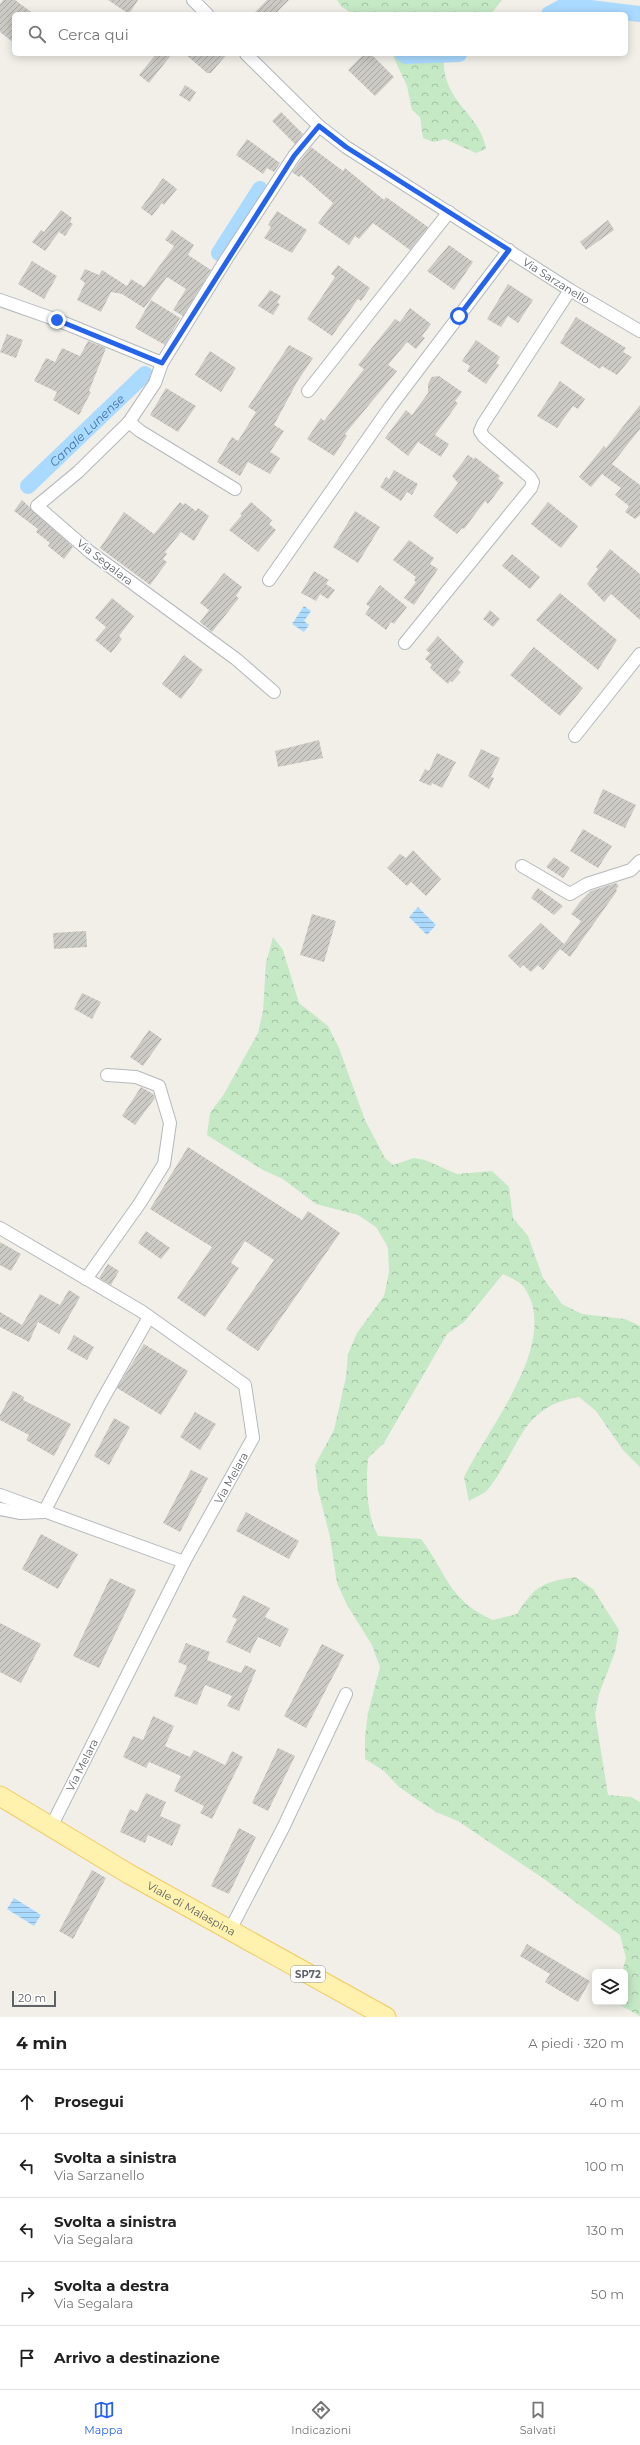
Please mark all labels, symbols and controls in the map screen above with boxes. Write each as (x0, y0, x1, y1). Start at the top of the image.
search box (12, 12, 628, 56)
icon: search (26, 23, 48, 45)
text: Cerca qui (58, 25, 129, 44)
street label: Via Sarzanello (520, 255, 592, 307)
route start (450, 307, 468, 325)
route end (48, 311, 66, 329)
water label: Canale Lunense (46, 391, 127, 469)
street label: Via Segalara (74, 536, 136, 588)
street label: Via Melara (211, 1450, 251, 1506)
street label: Via Melara (63, 1736, 101, 1794)
street label: Viale di Malaspina (145, 1878, 238, 1939)
road number: SP72 (291, 1966, 325, 1982)
map controls (592, 1969, 628, 2005)
button: layers (592, 1969, 628, 2005)
scale bar (12, 1989, 56, 2008)
text: 20 m (18, 1991, 46, 2005)
text: 4 min (16, 2033, 67, 2053)
text: A piedi · 320 m (528, 2035, 624, 2051)
icon: ahead (16, 2091, 38, 2113)
text: Prosegui (54, 2092, 124, 2111)
text: 40 m (590, 2094, 624, 2110)
text: Svolta a sinistra (54, 2148, 177, 2167)
icon: left (16, 2155, 38, 2177)
text: 100 m (585, 2158, 624, 2174)
text: Via Sarzanello (54, 2167, 144, 2183)
text: Svolta a sinistra (54, 2212, 177, 2231)
icon: left (16, 2219, 38, 2241)
text: 130 m (586, 2222, 624, 2238)
text: Via Segalara (54, 2231, 133, 2247)
text: Svolta a destra (54, 2276, 169, 2295)
icon: right (16, 2283, 38, 2305)
text: 50 m (591, 2286, 624, 2302)
text: Via Segalara (54, 2295, 133, 2311)
icon: arrive (16, 2347, 38, 2369)
text: Arrivo a destinazione (54, 2348, 220, 2367)
tab: Mappa (84, 2399, 123, 2437)
tab: Indicazioni (291, 2399, 351, 2437)
tab: Salvati (520, 2399, 556, 2437)

